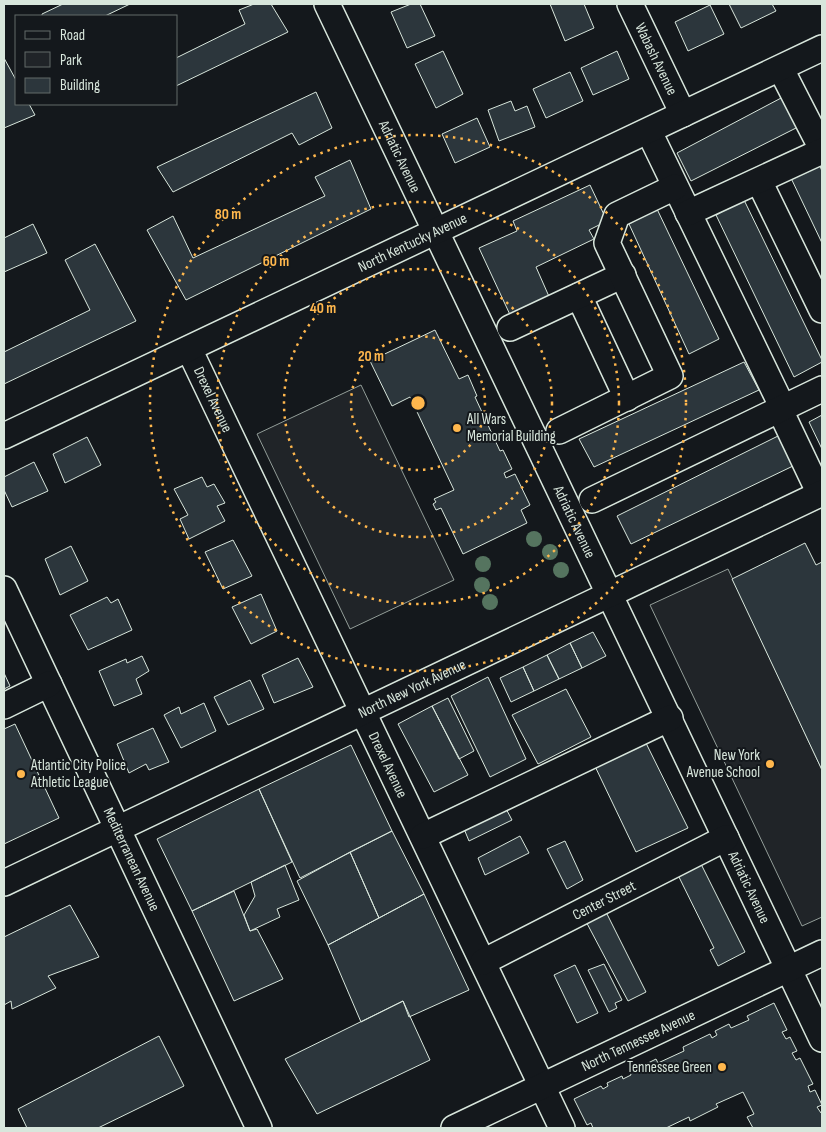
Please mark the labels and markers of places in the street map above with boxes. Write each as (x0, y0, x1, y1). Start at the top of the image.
centre of rings (409, 394, 427, 412)
place label: All Wars Memorial Building (466, 410, 556, 446)
marker: All Wars Memorial Building (451, 422, 463, 434)
place label: New York Avenue School (686, 746, 760, 782)
place label: Atlantic City Police Athletic League (30, 756, 126, 792)
marker: New York Avenue School (764, 758, 776, 770)
marker: Atlantic City Police Athletic League (15, 768, 27, 780)
place label: Tennessee Green (627, 1058, 712, 1077)
marker: Tennessee Green (716, 1061, 728, 1073)

